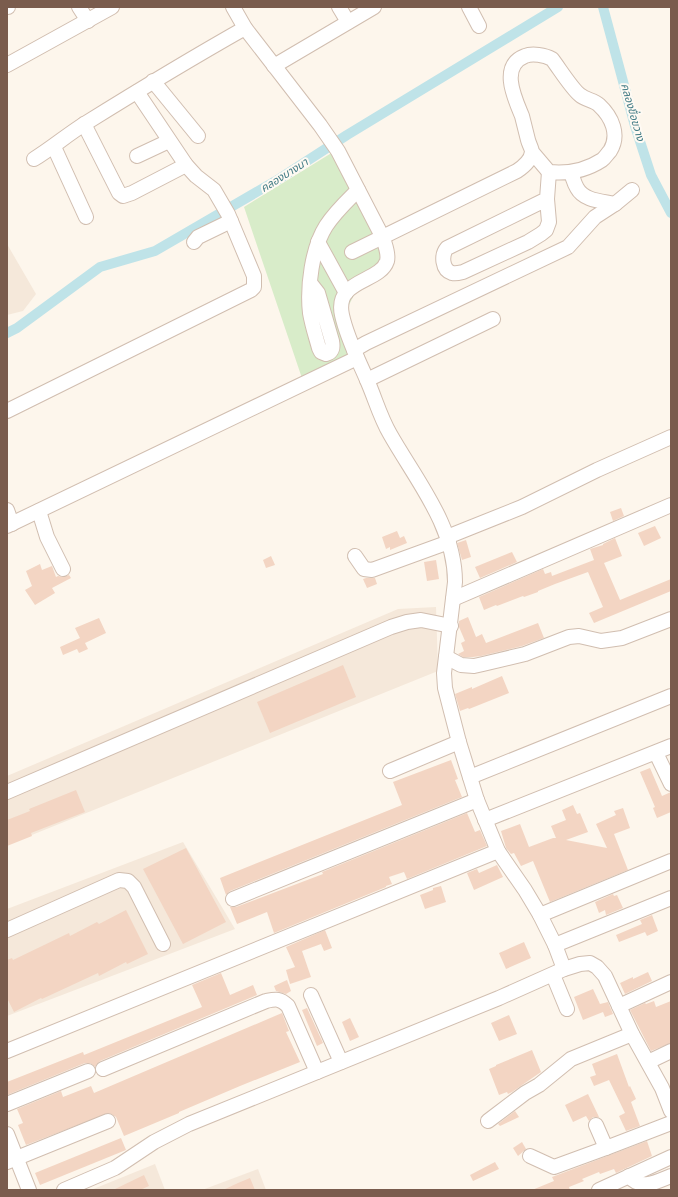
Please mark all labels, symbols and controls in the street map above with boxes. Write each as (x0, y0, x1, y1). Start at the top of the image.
water label: คลองขื่อขวาง (618, 81, 649, 144)
water label: คลองบางนา (258, 155, 311, 195)

